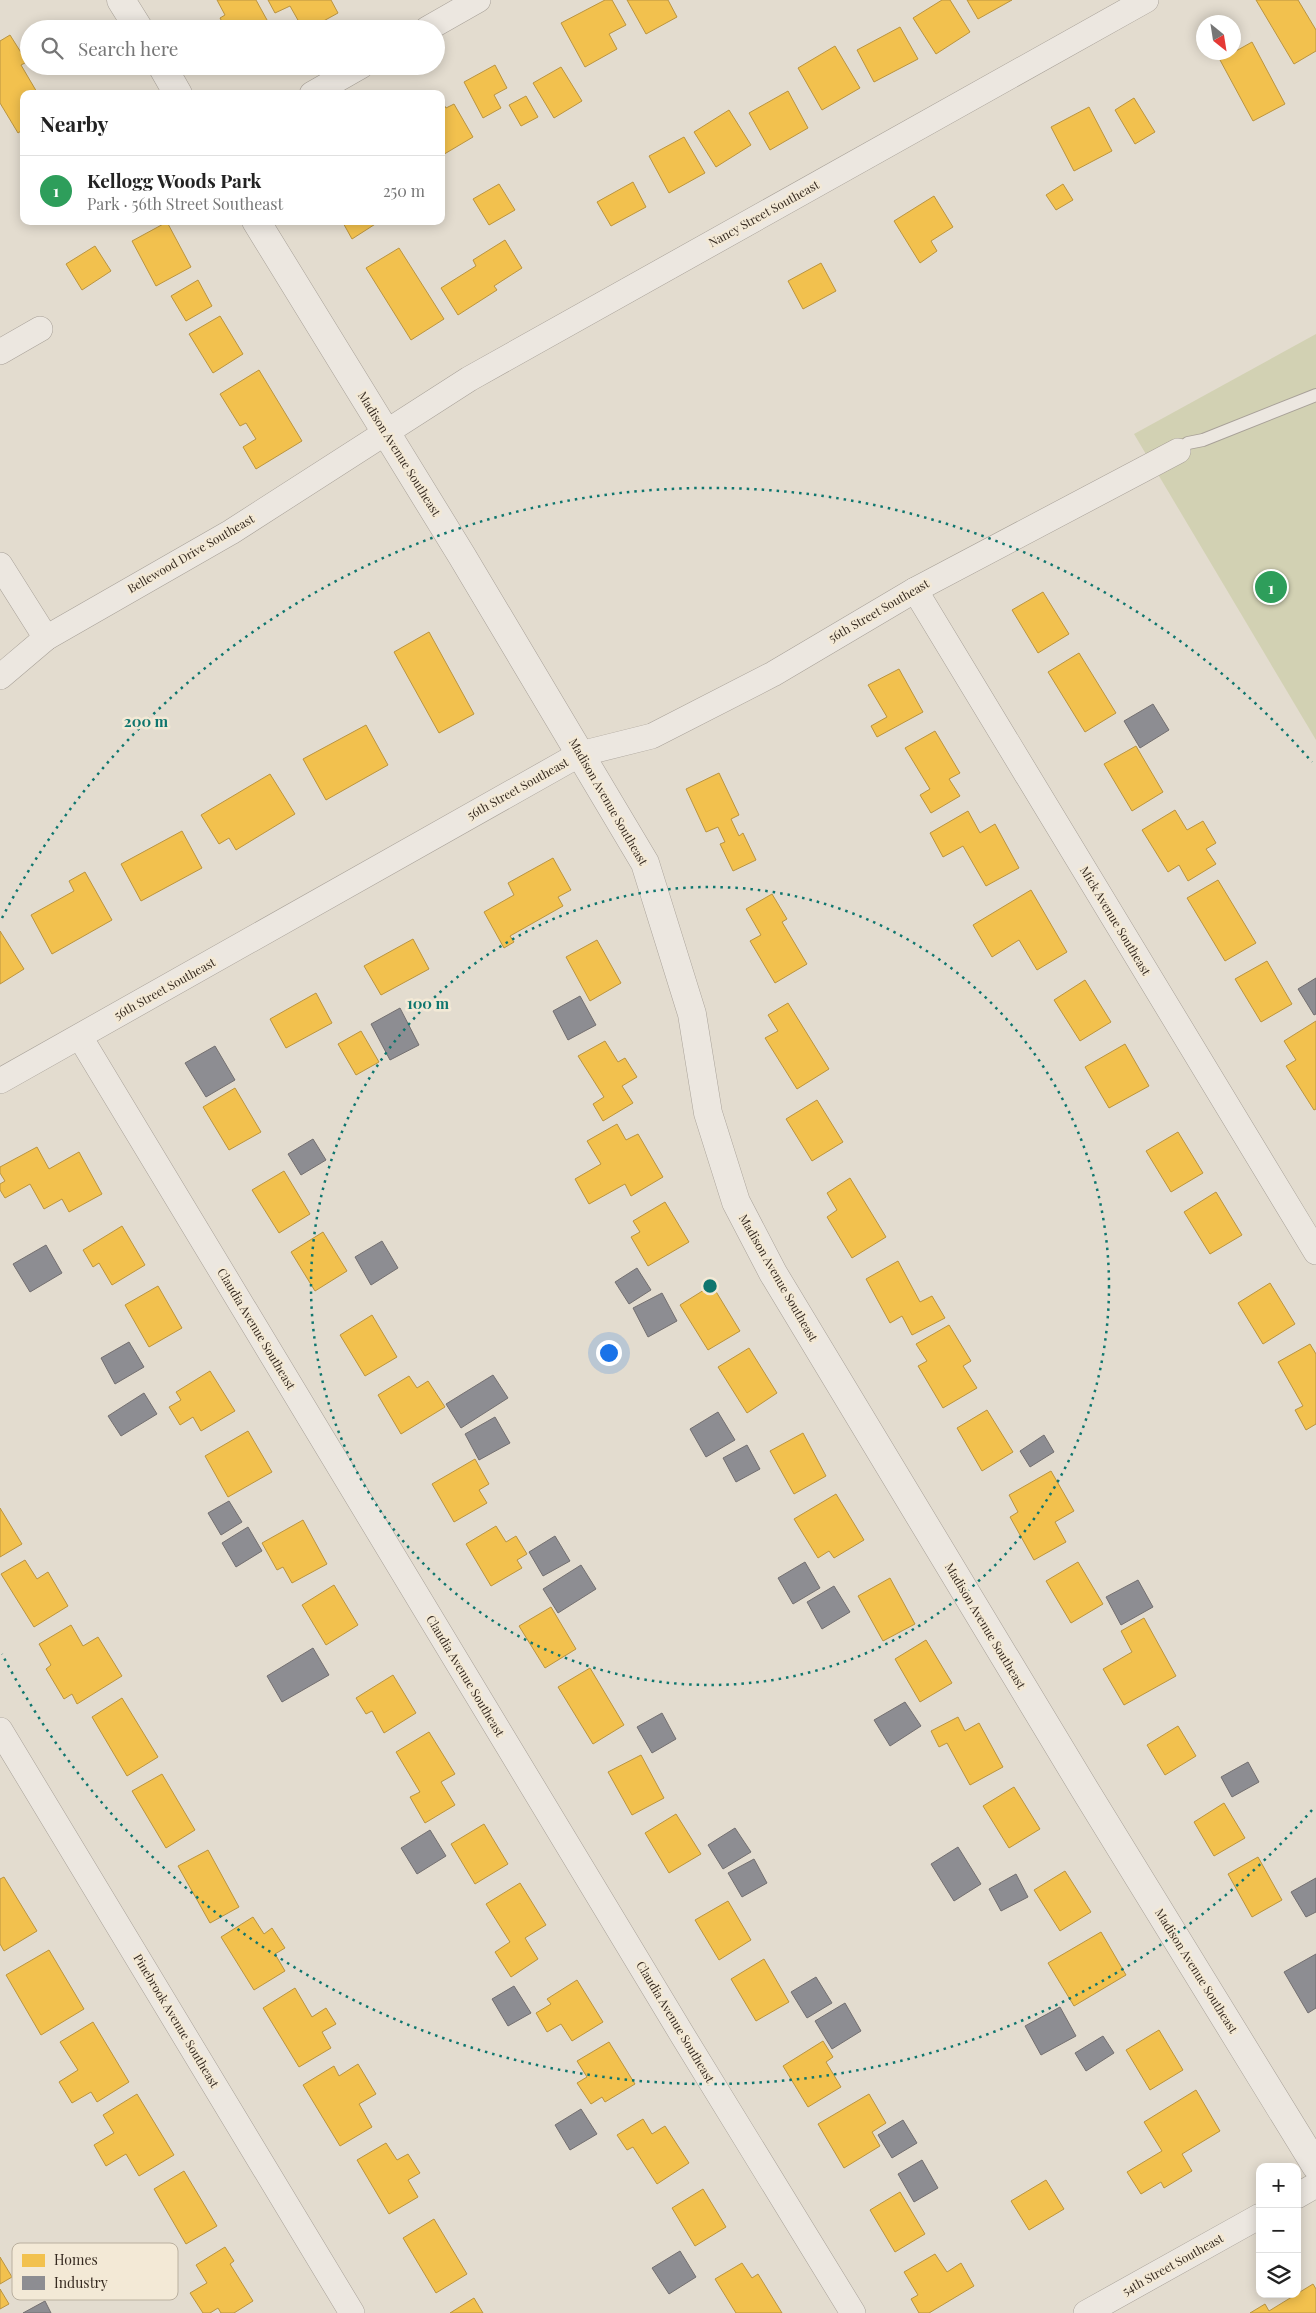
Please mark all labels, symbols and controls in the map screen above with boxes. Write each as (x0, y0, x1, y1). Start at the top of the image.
north arrow (1196, 15, 1241, 60)
search box (20, 20, 445, 75)
icon: search (38, 34, 66, 62)
text: Search here (78, 35, 178, 61)
text: Nearby (40, 109, 109, 137)
text: Kellogg Woods Park (87, 167, 261, 193)
street label: Nancy Street Southeast (705, 176, 822, 250)
text: 1 (53, 180, 59, 201)
text: 250 m (383, 180, 425, 201)
text: Park · 56th Street Southeast (87, 193, 283, 214)
street label: Madison Avenue Southeast (355, 388, 445, 519)
street label: Bellewood Drive Southeast (124, 510, 257, 596)
pin: 1 (1255, 568, 1287, 606)
street label: 56th Street Southeast (825, 574, 932, 645)
text: 200 m (124, 711, 169, 731)
street label: Madison Avenue Southeast (566, 735, 652, 869)
street label: 56th Street Southeast (464, 753, 572, 823)
street label: Mick Avenue Southeast (1077, 863, 1155, 979)
street label: 56th Street Southeast (111, 953, 219, 1023)
text: 100 m (407, 993, 450, 1013)
street label: Madison Avenue Southeast (736, 1211, 822, 1345)
street label: Claudia Avenue Southeast (214, 1265, 300, 1393)
centre of rings (701, 1277, 719, 1295)
your location (596, 1340, 622, 1366)
street label: Madison Avenue Southeast (942, 1560, 1030, 1692)
street label: Claudia Avenue Southeast (423, 1612, 509, 1740)
street label: Madison Avenue Southeast (1152, 1905, 1242, 2036)
street label: Pinebrook Avenue Southeast (131, 1951, 224, 2091)
street label: Claudia Avenue Southeast (633, 1958, 719, 2086)
map controls (1256, 2163, 1301, 2298)
button: + (1256, 2163, 1301, 2208)
button: − (1256, 2208, 1301, 2253)
street label: 54th Street Southeast (1119, 2229, 1227, 2299)
legend (12, 2243, 178, 2300)
text: Homes (54, 2250, 98, 2269)
button: layers (1256, 2253, 1301, 2298)
text: Industry (54, 2273, 108, 2292)

